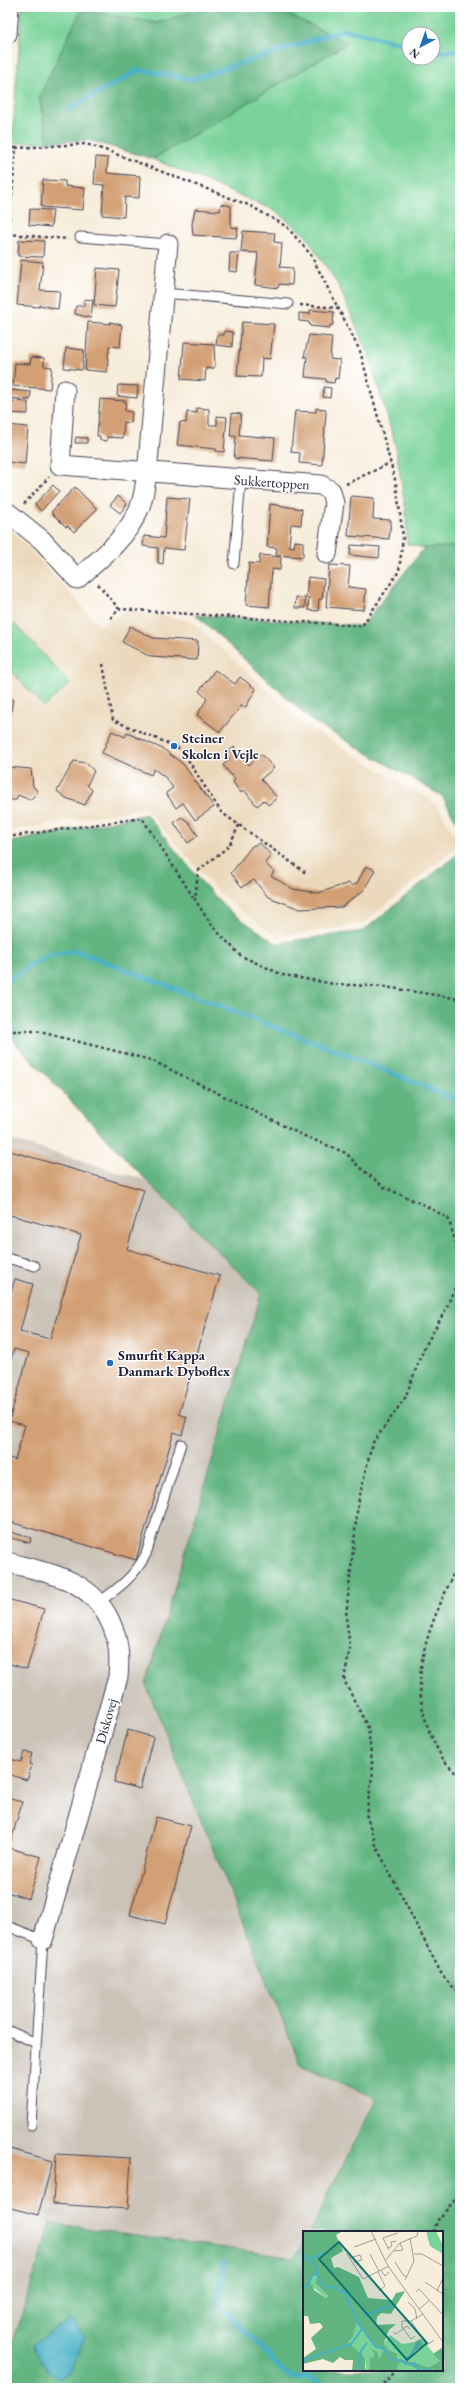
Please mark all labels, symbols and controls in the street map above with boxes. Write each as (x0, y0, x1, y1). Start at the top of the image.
north arrow (401, 26, 441, 66)
text: N (406, 45, 422, 62)
street label: Sukkertoppen (234, 470, 311, 494)
place label: Steiner Skolen i Vejle (182, 729, 259, 763)
marker: Steiner Skolen i Vejle (169, 741, 179, 751)
place label: Smurfit Kappa Danmark Dyboflex (118, 1346, 230, 1380)
marker: Smurfit Kappa Danmark Dyboflex (105, 1358, 115, 1368)
street label: Diskovej (91, 1696, 121, 1746)
inset map (303, 2231, 443, 2371)

